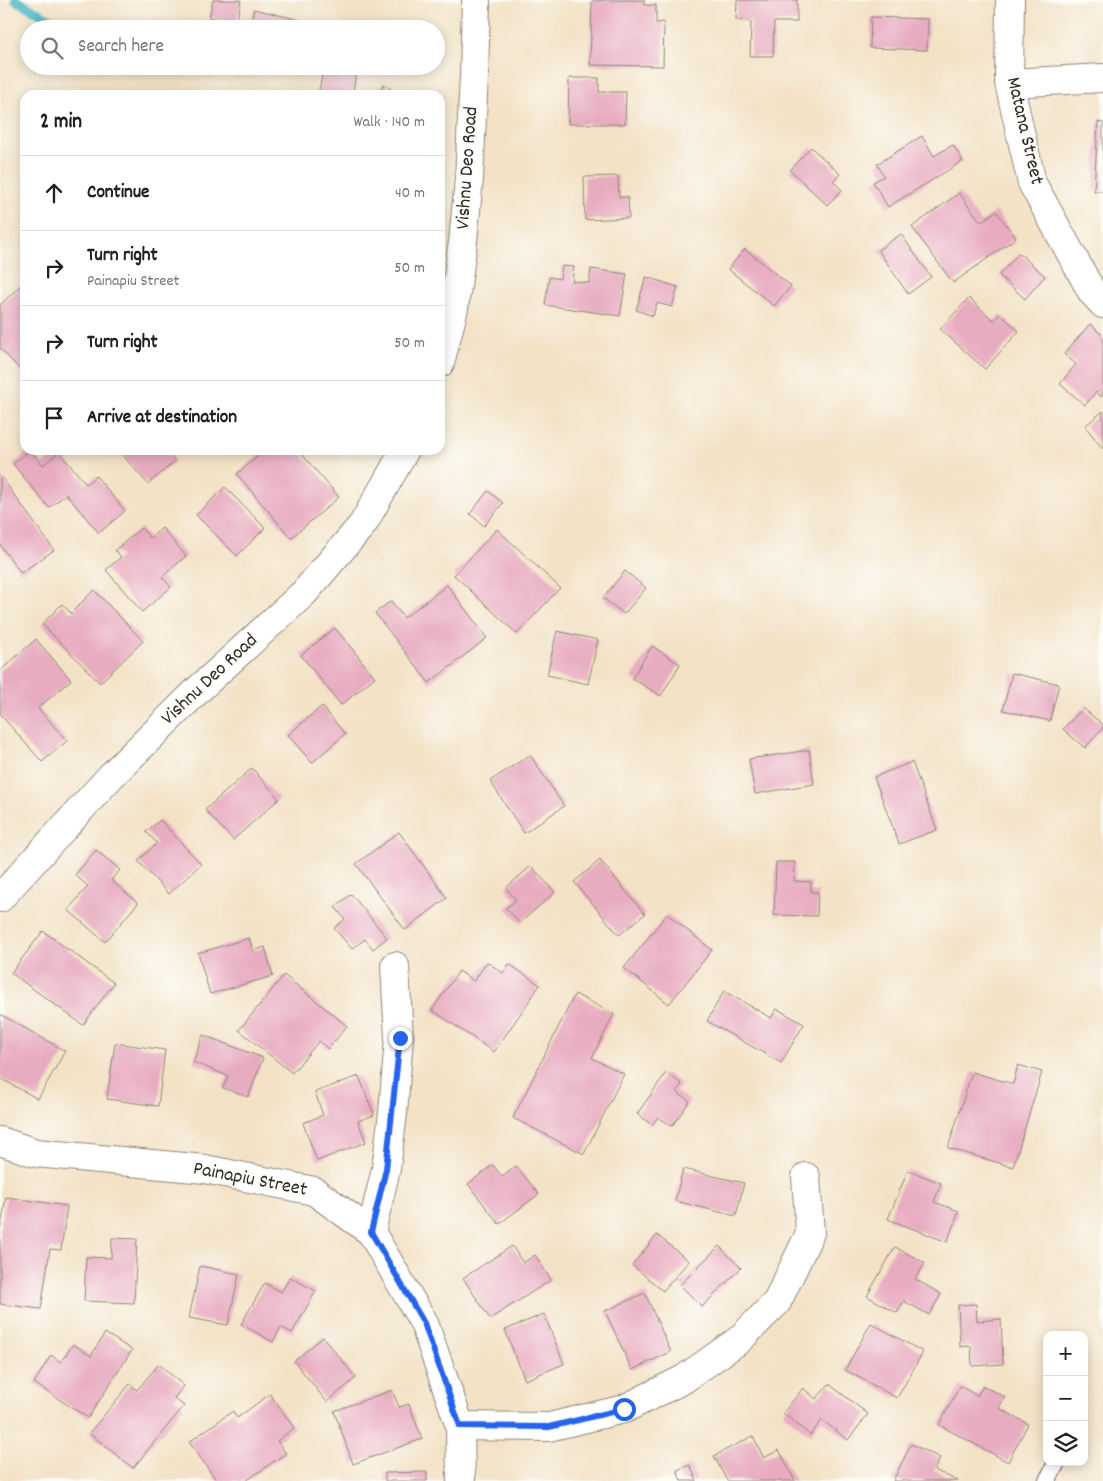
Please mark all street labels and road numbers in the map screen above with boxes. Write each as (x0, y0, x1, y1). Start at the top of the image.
street label: Matana Street (998, 74, 1050, 188)
street label: Vishnu Deo Road (450, 106, 486, 230)
street label: Vishnu Deo Road (155, 628, 265, 732)
street label: Painapiu Street (191, 1155, 309, 1205)

